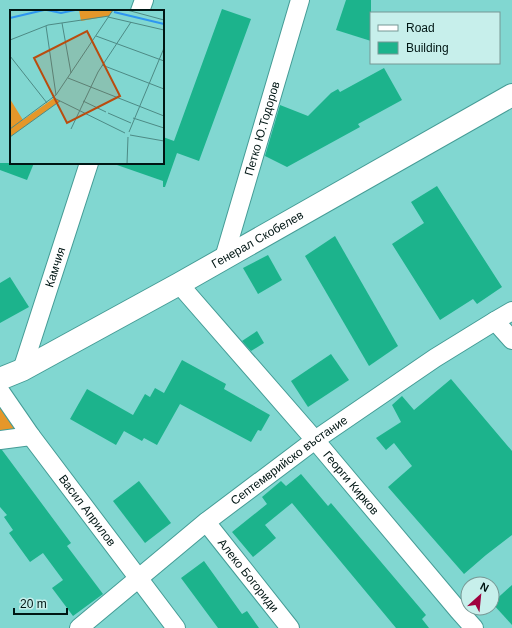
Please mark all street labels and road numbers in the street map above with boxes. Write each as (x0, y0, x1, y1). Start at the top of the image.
street label: Петко Ю.Тодоров (242, 80, 283, 177)
street label: Генерал Скобелев (209, 208, 306, 271)
street label: Камчия (42, 245, 68, 289)
street label: Септемврийско въстание (228, 413, 351, 508)
street label: Георги Кирков (320, 448, 382, 518)
street label: Васил Априлов (56, 472, 119, 549)
street label: Алеко Богориди (215, 536, 282, 615)

